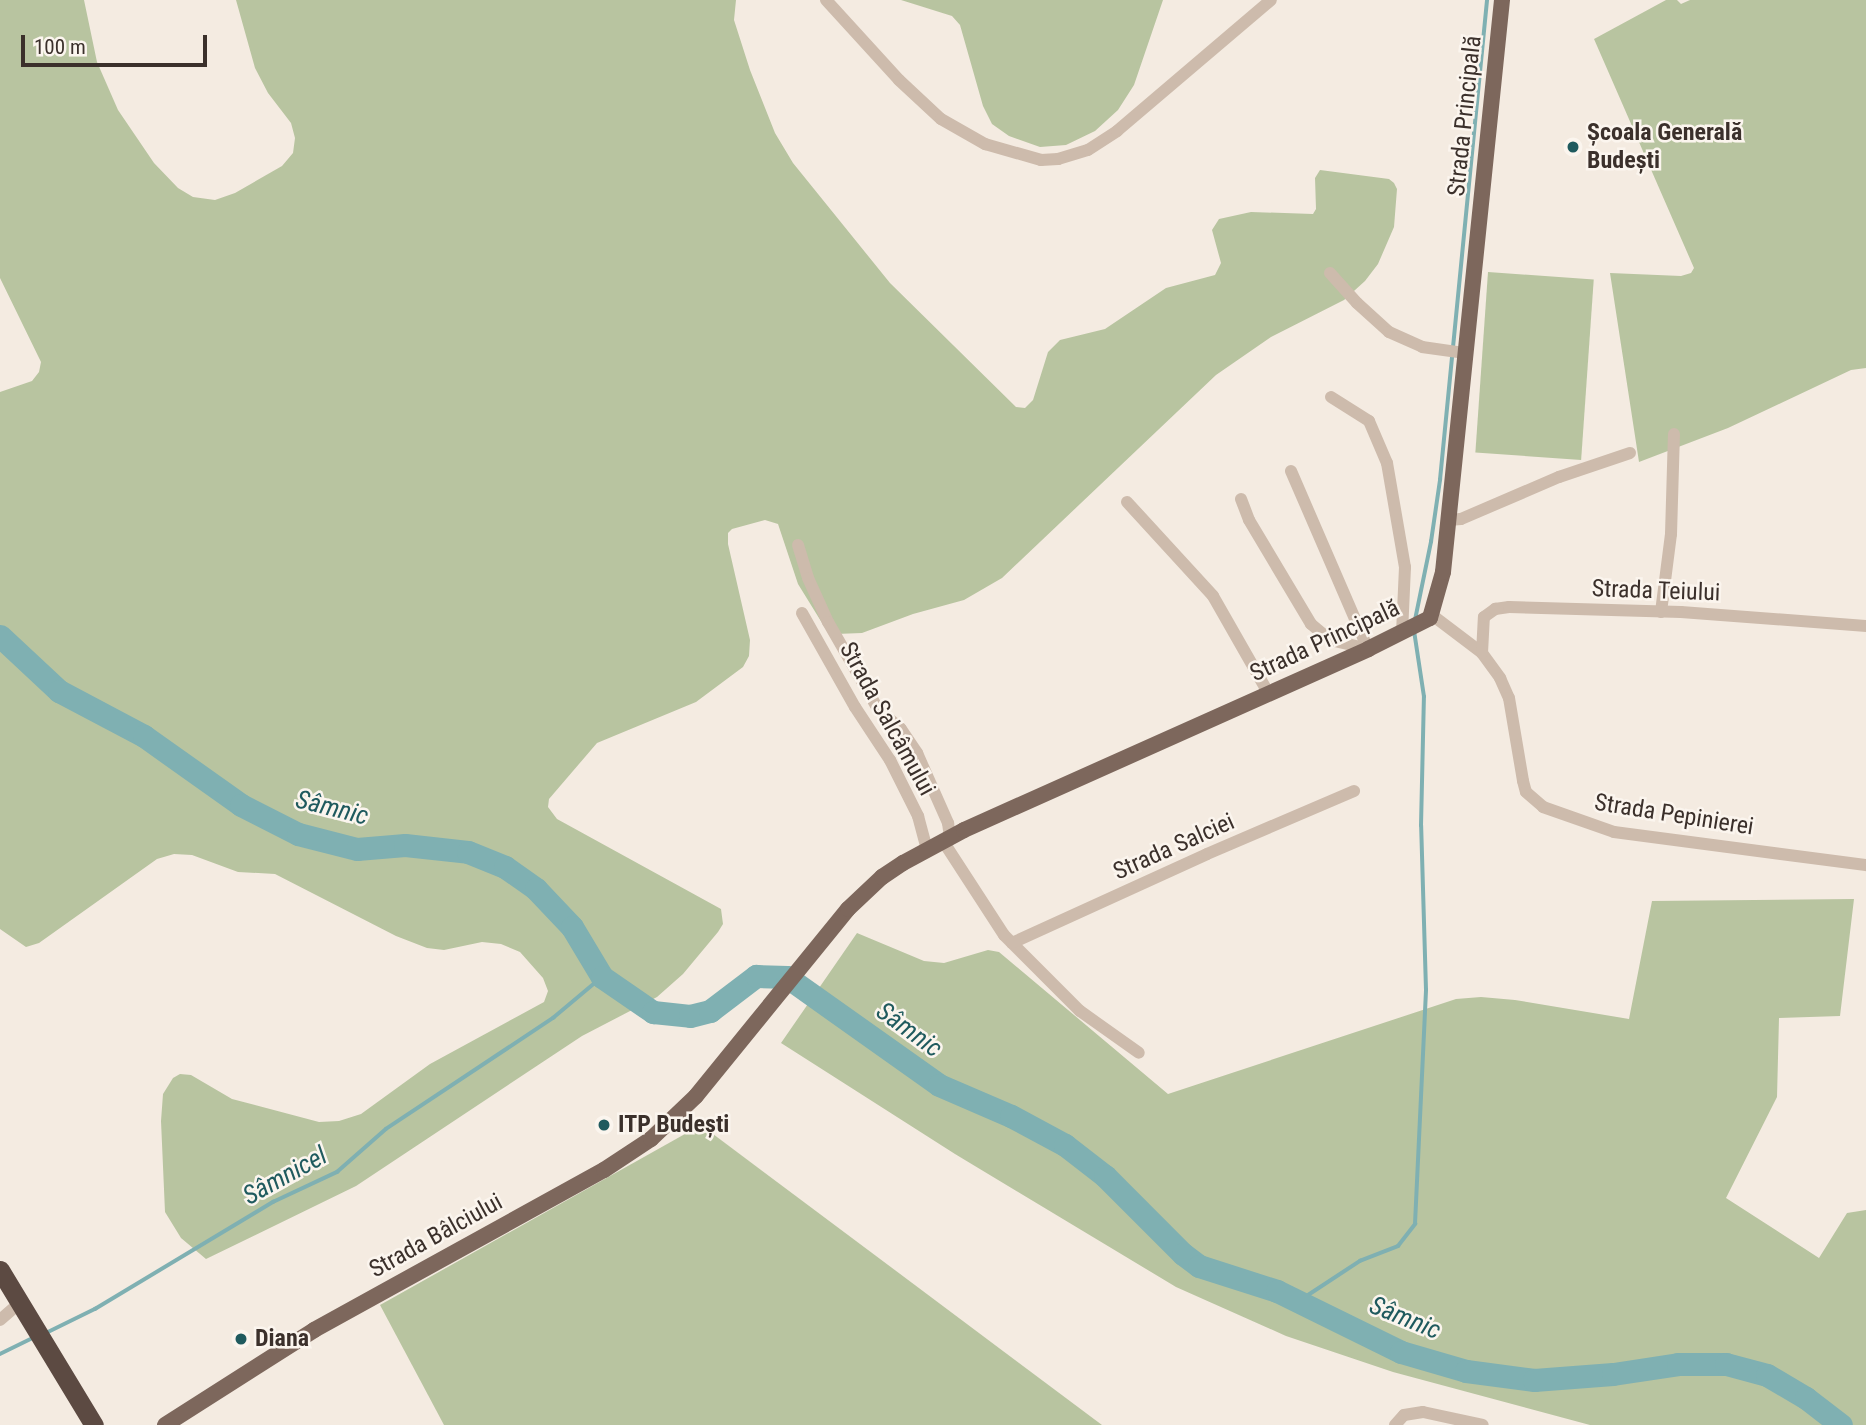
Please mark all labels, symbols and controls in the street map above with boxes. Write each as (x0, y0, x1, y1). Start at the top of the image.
scale bar (24, 21, 210, 65)
street label: Strada Principală (1442, 34, 1488, 198)
text: 100 m (34, 35, 86, 59)
place label: Școala Generală Budești (1587, 119, 1742, 175)
marker: Școala Generală Budești (1565, 139, 1581, 155)
street label: Strada Teiului (1591, 574, 1721, 608)
street label: Strada Principală (1246, 594, 1404, 688)
street label: Strada Salcâmului (833, 637, 941, 801)
water label: Sâmnic (292, 784, 372, 832)
street label: Strada Pepinierei (1592, 788, 1756, 842)
street label: Strada Salciei (1109, 807, 1239, 887)
water label: Sâmnic (870, 996, 948, 1064)
place label: ITP Budești (618, 1111, 729, 1139)
marker: ITP Budești (596, 1117, 612, 1133)
water label: Sâmnicel (237, 1140, 333, 1212)
street label: Strada Bâlciului (364, 1188, 508, 1284)
water label: Sâmnic (1365, 1290, 1445, 1346)
place label: Diana (255, 1325, 309, 1353)
marker: Diana (233, 1331, 249, 1347)

